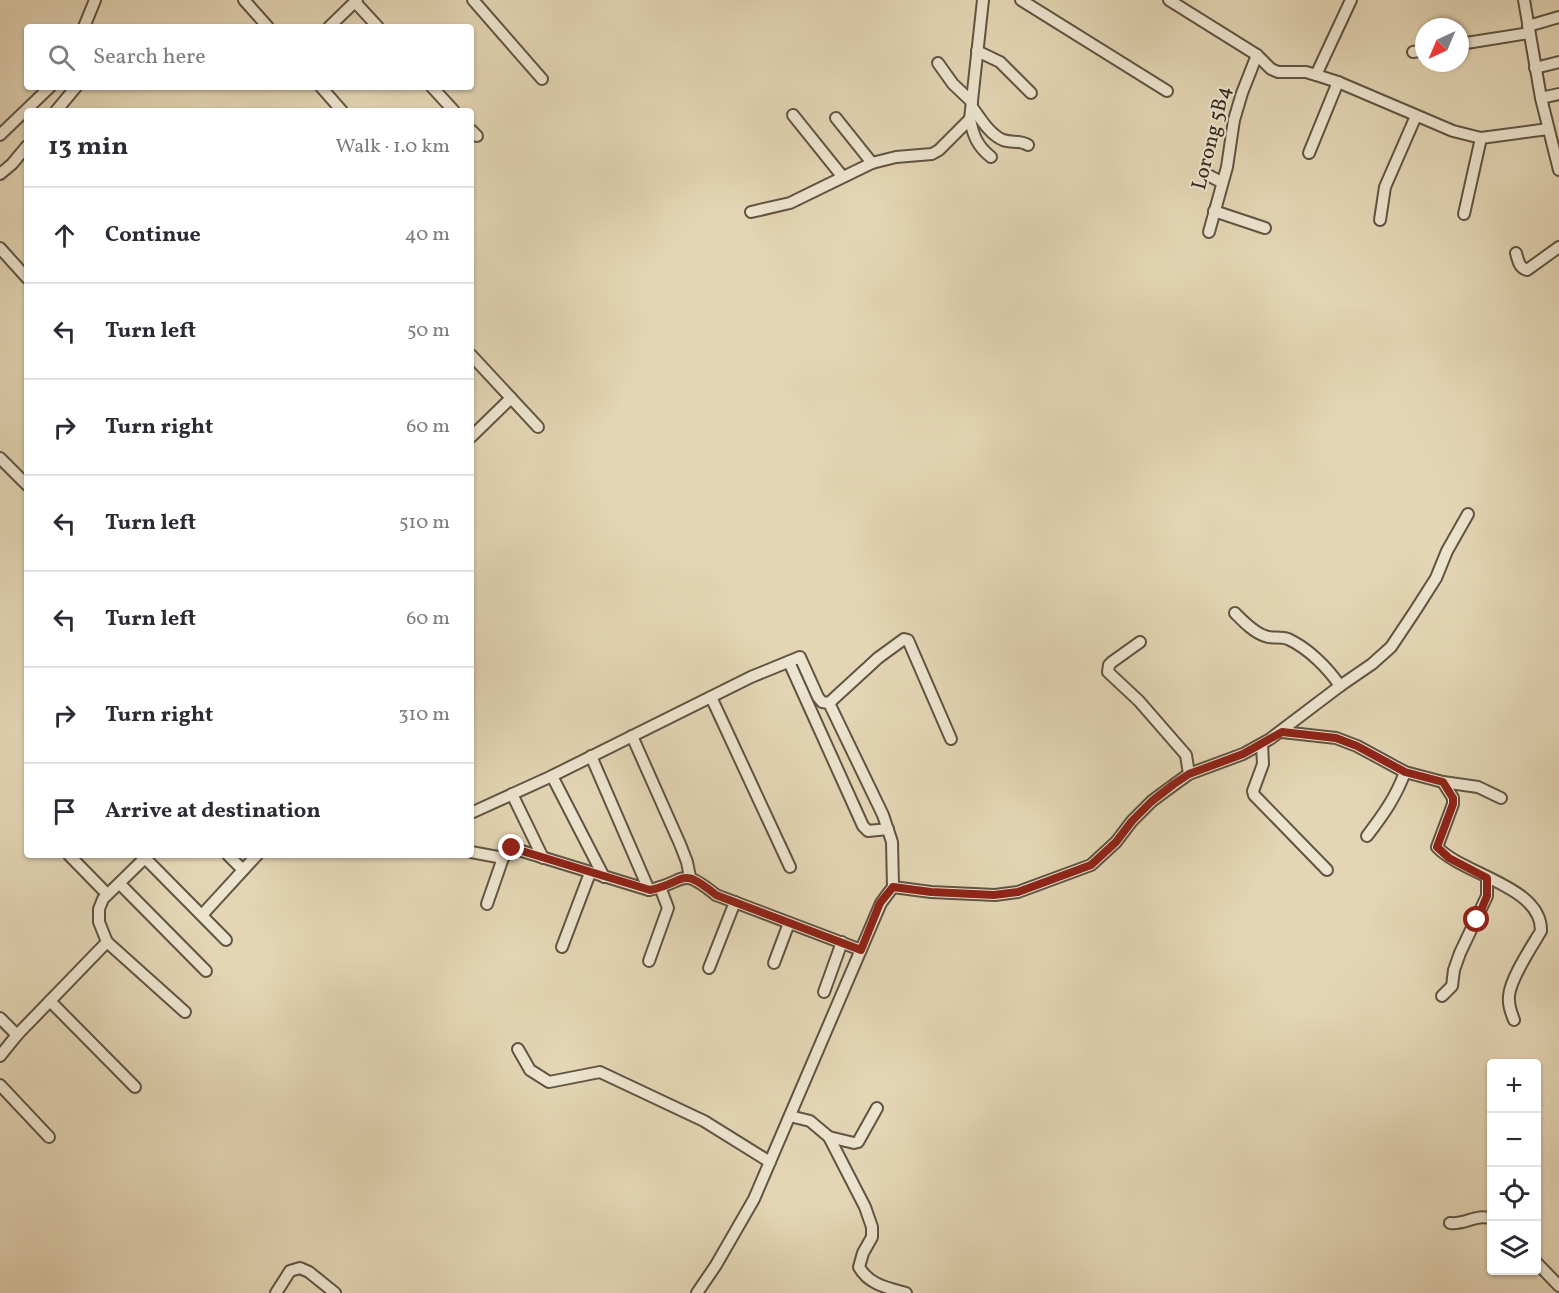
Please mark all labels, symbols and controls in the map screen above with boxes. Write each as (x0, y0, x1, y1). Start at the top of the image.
north arrow (1415, 18, 1469, 72)
search box (24, 24, 474, 90)
icon: search (45, 41, 78, 74)
text: Search here (93, 42, 206, 73)
street label: Lorong 5B4 (1185, 83, 1239, 193)
text: 13 min (48, 129, 128, 165)
text: Walk · 1.0 km (335, 133, 450, 161)
icon: ahead (48, 219, 81, 252)
text: Continue (105, 220, 201, 251)
text: 40 m (405, 221, 450, 249)
icon: left (48, 315, 81, 348)
text: Turn left (105, 316, 196, 347)
text: 50 m (407, 317, 450, 345)
icon: right (48, 411, 81, 444)
text: Turn right (105, 412, 213, 443)
text: 60 m (406, 413, 450, 441)
icon: left (48, 507, 81, 540)
text: Turn left (105, 508, 196, 539)
text: 510 m (399, 509, 450, 537)
icon: left (48, 603, 81, 636)
text: Turn left (105, 604, 196, 635)
text: 60 m (406, 605, 450, 633)
icon: right (48, 699, 81, 732)
text: Turn right (105, 700, 213, 731)
text: 310 m (398, 701, 450, 729)
icon: arrive (48, 795, 81, 828)
text: Arrive at destination (105, 796, 321, 827)
route end (498, 834, 524, 860)
route start (1463, 906, 1489, 932)
map controls (1487, 1059, 1541, 1275)
button: + (1487, 1059, 1541, 1113)
button: − (1487, 1113, 1541, 1167)
button: locate (1487, 1167, 1541, 1221)
button: layers (1487, 1221, 1541, 1275)

